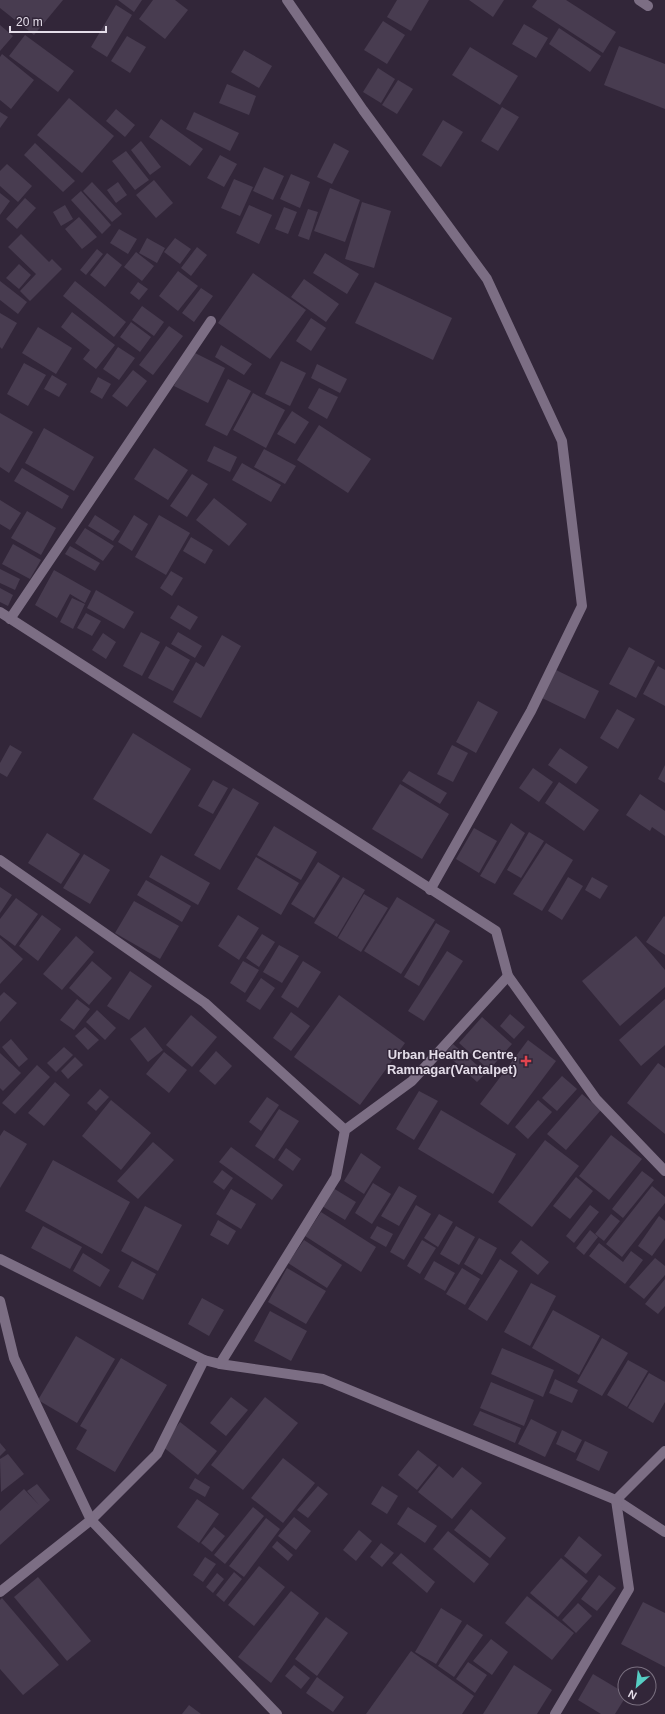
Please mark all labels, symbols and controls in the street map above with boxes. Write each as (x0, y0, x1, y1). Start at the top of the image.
scale bar (10, 8, 106, 34)
text: 20 m (16, 15, 43, 29)
place label: Urban Health Centre, Ramnagar(Vantalpet) (387, 1047, 517, 1077)
marker: Urban Health Centre, Ramnagar(Vantalpet) (520, 1055, 532, 1067)
north arrow (617, 1666, 657, 1706)
text: N (626, 1688, 639, 1702)

